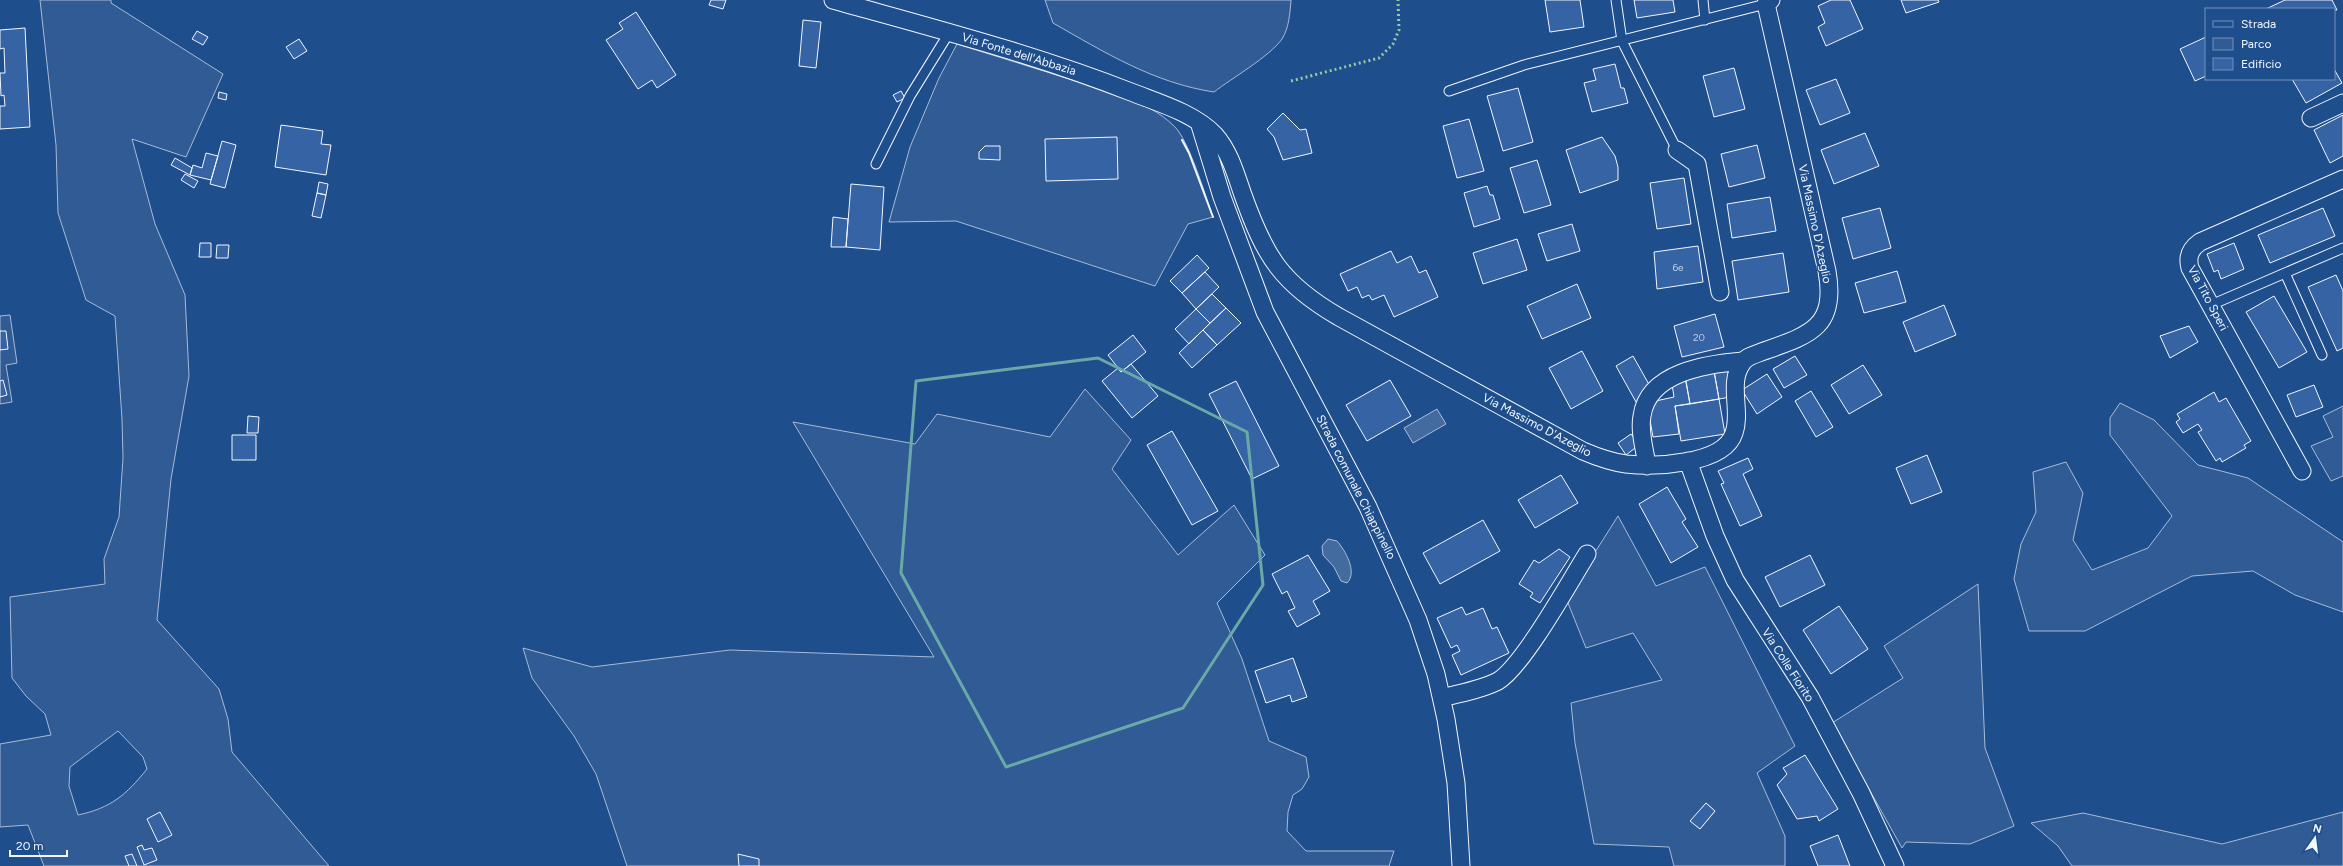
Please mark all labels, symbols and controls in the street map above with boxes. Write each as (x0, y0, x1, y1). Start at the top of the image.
legend (2205, 8, 2335, 80)
text: Strada (2241, 17, 2276, 31)
street label: Via Fonte dell'Abbazia (960, 30, 1078, 78)
text: Parco (2241, 37, 2271, 51)
text: Edificio (2241, 57, 2281, 71)
street label: Via Massimo D'Azeglio (1796, 163, 1834, 285)
house number: 6e (1672, 261, 1684, 274)
street label: Via Tito Speri (2185, 263, 2231, 333)
house number: 20 (1693, 331, 1705, 344)
street label: Via Massimo D'Azeglio (1480, 390, 1594, 460)
street label: Strada comunale Chiappinello (1313, 412, 1399, 562)
street label: Via Colle Fiorito (1759, 625, 1817, 705)
north arrow (2295, 818, 2335, 858)
text: N (2312, 821, 2323, 836)
scale bar (10, 832, 67, 858)
text: 20 m (16, 839, 44, 853)

